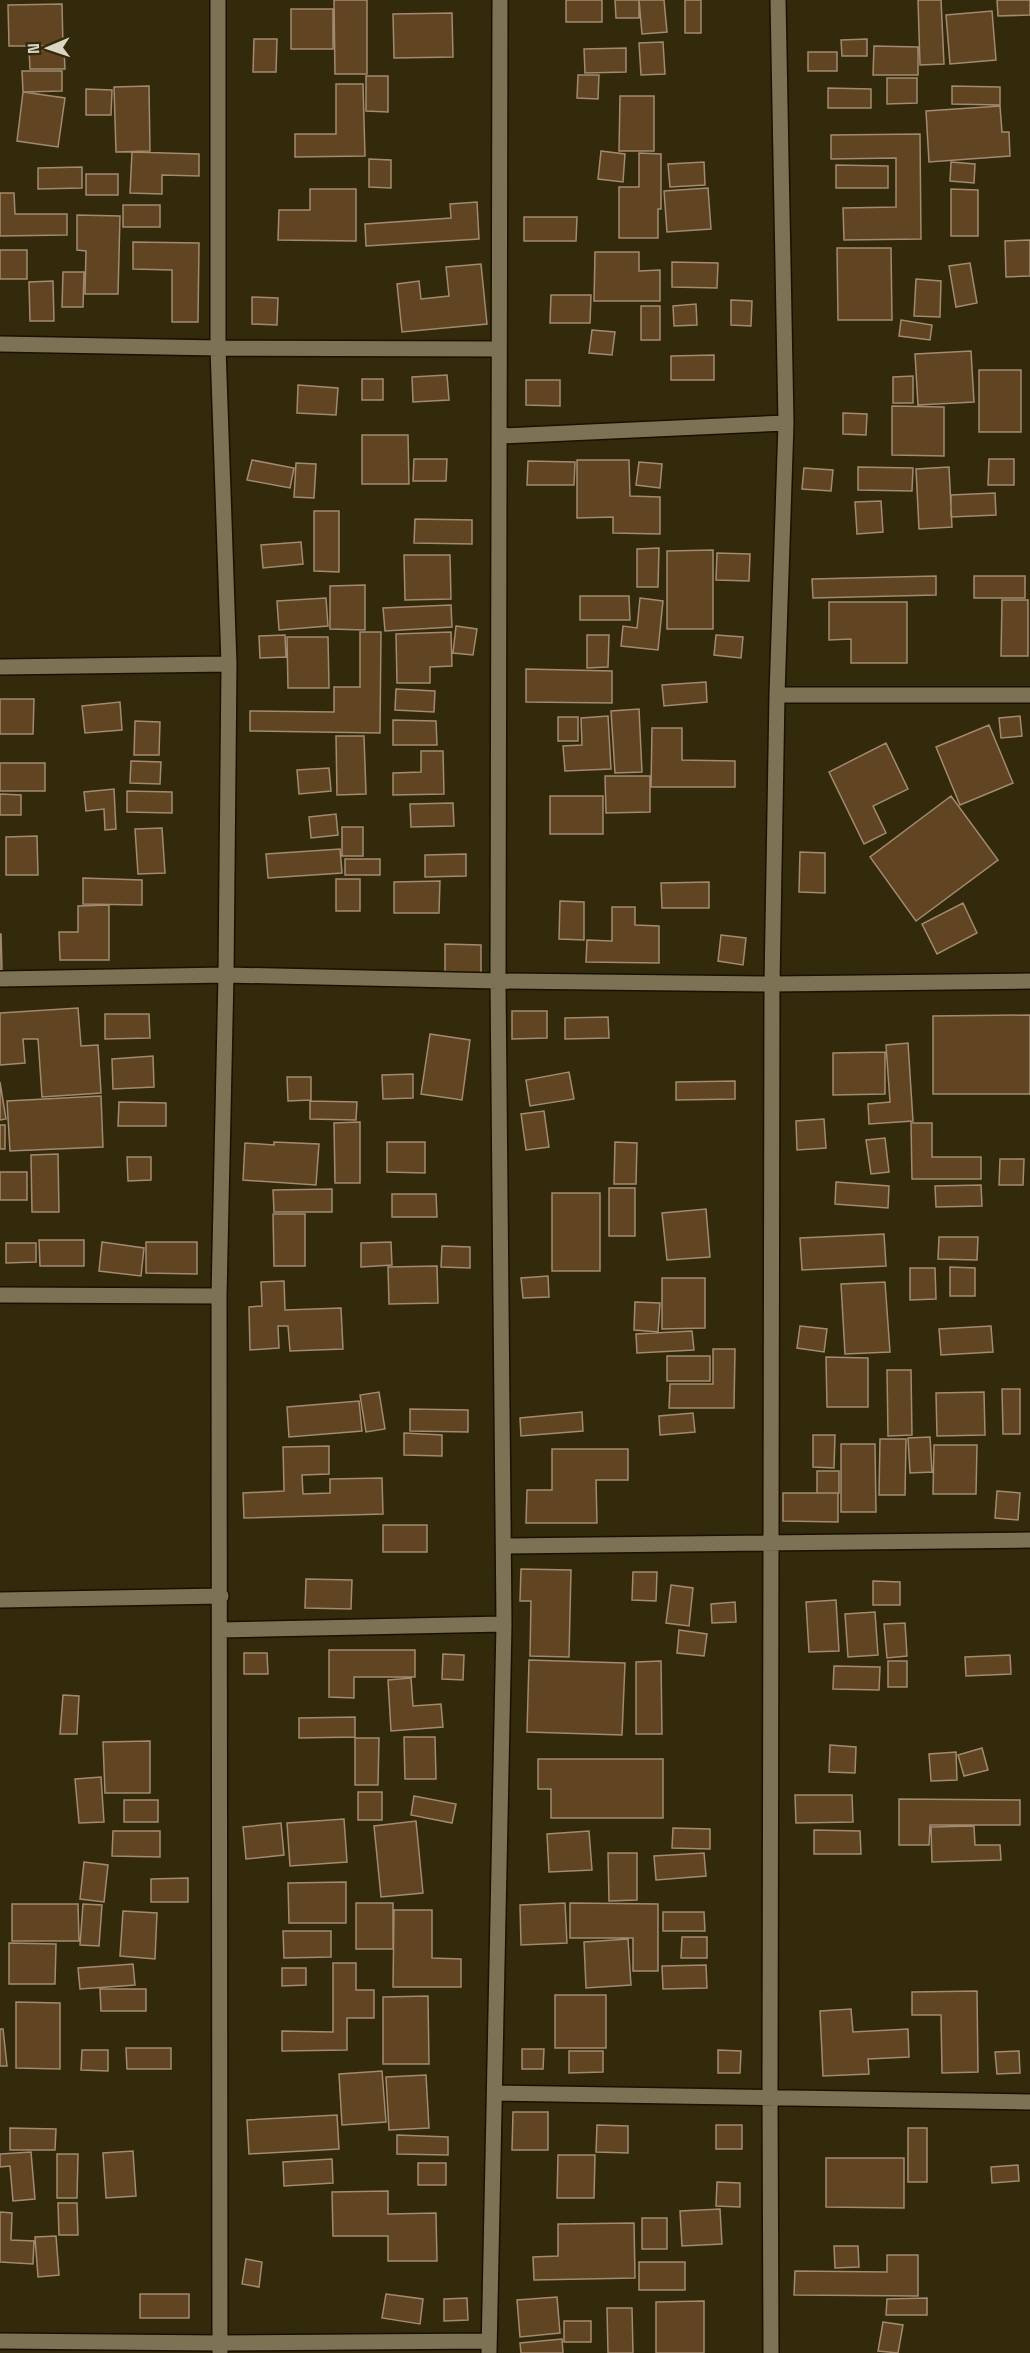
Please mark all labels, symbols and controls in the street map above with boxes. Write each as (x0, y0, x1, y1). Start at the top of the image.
north arrow (18, 18, 78, 78)
text: N (23, 43, 44, 54)

